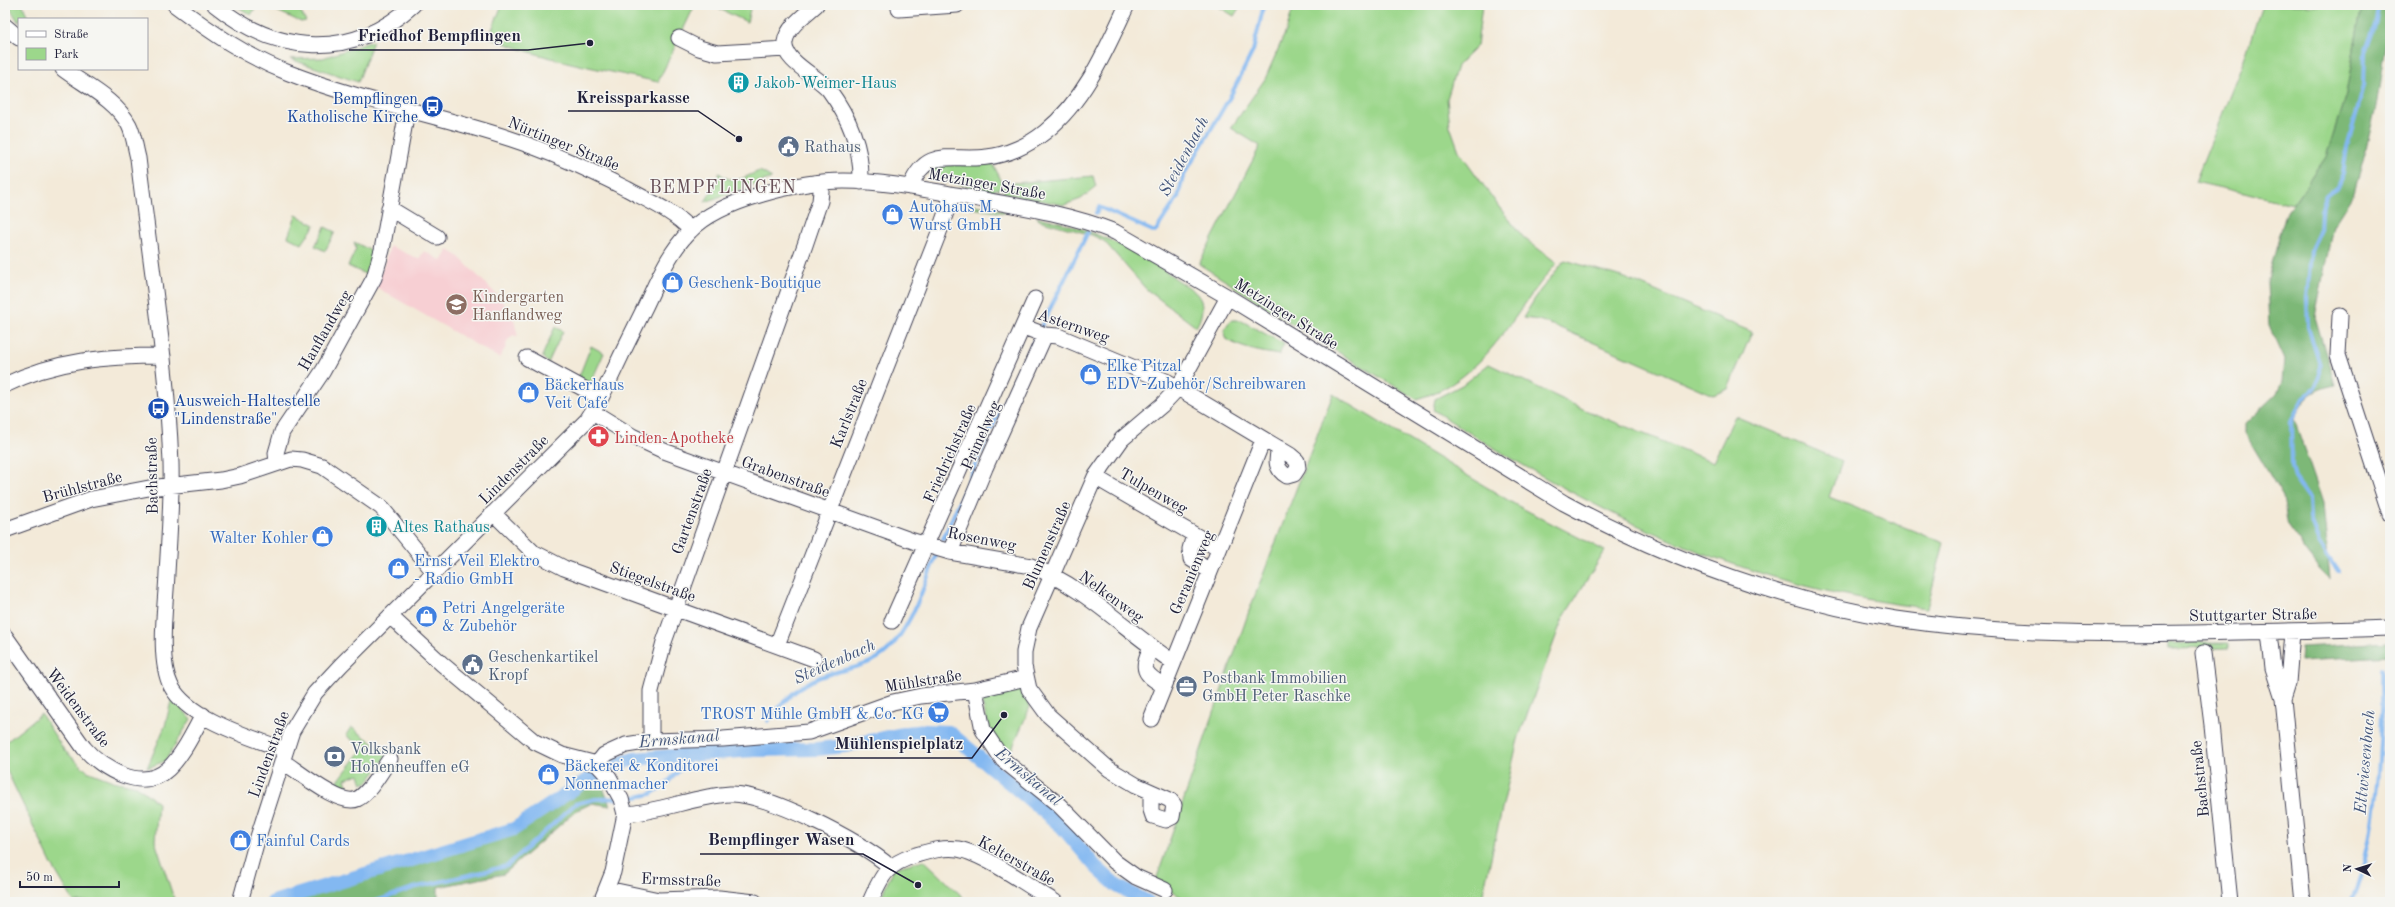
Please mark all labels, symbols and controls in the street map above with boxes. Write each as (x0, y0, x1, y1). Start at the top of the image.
legend (18, 18, 148, 70)
callout: Friedhof Bempflingen (349, 21, 528, 50)
text: Friedhof Bempflingen (357, 28, 521, 45)
text: Straße (54, 29, 89, 41)
text: Park (54, 49, 79, 61)
building icon: Jakob-Weimer-Haus (725, 69, 751, 95)
place label: Jakob-Weimer-Haus (754, 76, 897, 92)
callout: Kreissparkasse (568, 82, 698, 111)
text: Kreissparkasse (576, 90, 690, 107)
place label: Bempflingen Katholische Kirche (287, 92, 418, 126)
bus stop icon: Bempflingen Katholische Kirche (420, 94, 446, 120)
water label: Steidenbach (1156, 114, 1213, 199)
street label: Nürtinger Straße (505, 115, 621, 175)
public building icon: Rathaus (775, 133, 801, 159)
place label: Rathaus (804, 140, 861, 156)
street label: Metzinger Straße (927, 167, 1047, 203)
district label: BEMPFLINGEN (649, 179, 797, 197)
place label: Autohaus M. Wurst GmbH (908, 200, 1002, 234)
shop icon: Autohaus M. Wurst GmbH (880, 202, 906, 228)
shop icon: Geschenk-Boutique (659, 269, 685, 295)
place label: Geschenk-Boutique (688, 276, 821, 292)
street label: Metzinger Straße (1231, 276, 1341, 353)
street label: Hanflandweg (296, 288, 355, 374)
place label: Kindergarten Hanflandweg (472, 290, 564, 324)
school or university icon: Kindergarten Hanflandweg (443, 292, 469, 318)
street label: Asternweg (1035, 307, 1112, 347)
place label: Elke Pitzal EDV-Zubehör/Schreibwaren (1106, 359, 1307, 393)
shop icon: Elke Pitzal EDV-Zubehör/Schreibwaren (1077, 361, 1103, 387)
street label: Karlstraße (829, 377, 871, 451)
place label: Bäckerhaus Veit Café (544, 378, 624, 412)
shop icon: Bäckerhaus Veit Café (516, 380, 542, 406)
place label: Ausweich-Haltestelle "Lindenstraße" (174, 394, 320, 428)
bus stop icon: Ausweich-Haltestelle "Lindenstraße" (146, 396, 172, 422)
street label: Primelweg (960, 399, 1004, 473)
street label: Friedrichstraße (922, 402, 980, 506)
pharmacy icon: Linden-Apotheke (585, 424, 611, 450)
place label: Linden-Apotheke (614, 431, 734, 447)
street label: Lindenstraße (477, 433, 552, 508)
street label: Bachstraße (144, 437, 162, 515)
street label: Grabenstraße (739, 454, 832, 501)
street label: Gartenstraße (670, 466, 716, 557)
street label: Tulpenweg (1116, 466, 1190, 518)
street label: Brühlstraße (41, 470, 124, 506)
street label: Blumenstraße (1021, 499, 1075, 593)
building icon: Altes Rathaus (364, 513, 390, 539)
place label: Altes Rathaus (392, 520, 490, 536)
shop icon: Walter Kohler (310, 524, 336, 550)
street label: Rosenweg (946, 525, 1018, 555)
street label: Geranienweg (1168, 528, 1218, 617)
place label: Walter Kohler (209, 531, 308, 547)
place label: Ernst Veil Elektro - Radio GmbH (414, 554, 540, 588)
shop icon: Ernst Veil Elektro - Radio GmbH (386, 556, 412, 582)
street label: Stiegelstraße (607, 560, 697, 606)
street label: Nelkenweg (1075, 569, 1147, 627)
place label: Petri Angelgeräte & Zubehör (442, 601, 565, 635)
shop icon: Petri Angelgeräte & Zubehör (414, 603, 440, 629)
street label: Stuttgarter Straße (2189, 607, 2317, 625)
water label: Steidenbach (791, 637, 878, 688)
place label: Geschenkartikel Kropf (488, 650, 598, 684)
public building icon: Geschenkartikel Kropf (460, 652, 486, 678)
street label: Weidenstraße (43, 666, 112, 751)
street label: Mühlstraße (884, 668, 963, 696)
place label: Postbank Immobilien GmbH Peter Raschke (1202, 671, 1351, 705)
office icon: Postbank Immobilien GmbH Peter Raschke (1173, 673, 1199, 699)
supermarket icon: TROST Mühle GmbH & Co. KG (926, 700, 952, 726)
place label: TROST Mühle GmbH & Co. KG (700, 707, 924, 723)
street label: Lindenstraße (247, 709, 293, 800)
water label: Ettwiesenbach (2352, 709, 2379, 816)
water label: Ermskanal (637, 727, 720, 752)
callout: Mühlenspielplatz (827, 729, 972, 758)
text: Mühlenspielplatz (835, 736, 964, 753)
street label: Bachstraße (2189, 739, 2213, 818)
place label: Volksbank Hohenneuffen eG (350, 742, 470, 776)
bank icon: Volksbank Hohenneuffen eG (322, 744, 348, 770)
water label: Ermskanal (991, 744, 1065, 810)
place label: Bäckerei & Konditorei Nonnenmacher (564, 759, 719, 793)
shop icon: Bäckerei & Konditorei Nonnenmacher (536, 761, 562, 787)
callout: Bempflinger Wasen (700, 825, 863, 854)
shop icon: Fainful Cards (227, 827, 253, 853)
text: Bempflinger Wasen (708, 832, 854, 849)
place label: Fainful Cards (256, 834, 350, 850)
street label: Kelterstraße (975, 834, 1058, 890)
north arrow (2337, 849, 2377, 889)
scale bar (20, 863, 119, 889)
text: N (2343, 863, 2354, 873)
text: 50 m (26, 871, 53, 884)
street label: Ermsstraße (641, 872, 721, 890)

